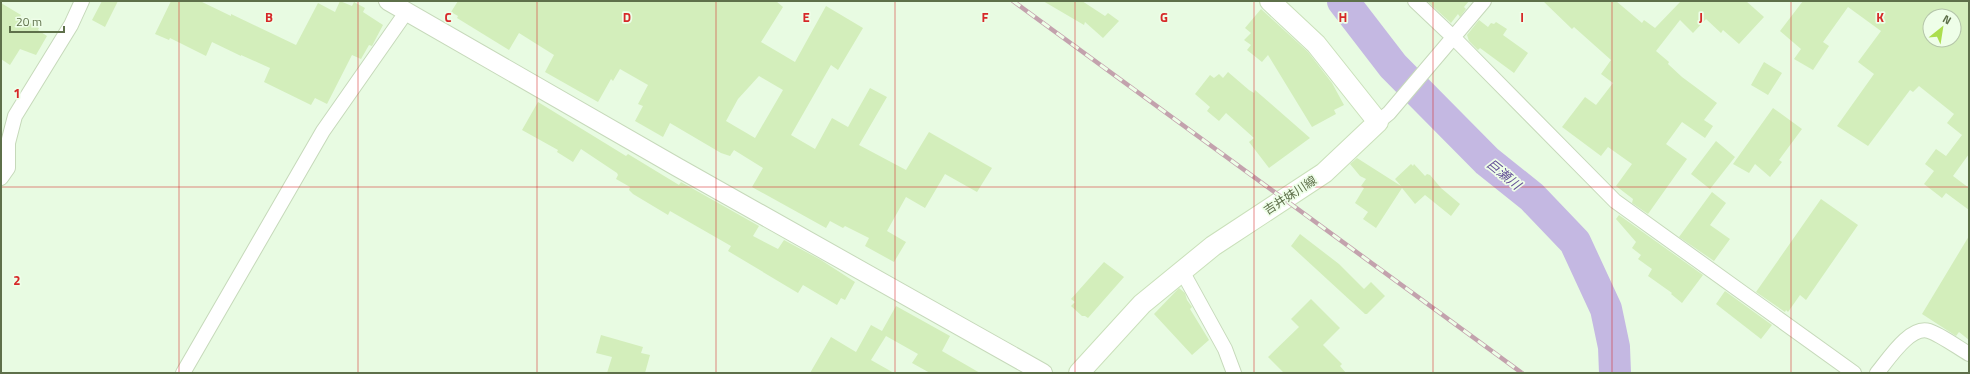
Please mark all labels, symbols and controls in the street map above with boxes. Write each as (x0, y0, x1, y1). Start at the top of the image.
text: B (265, 7, 273, 27)
text: C (444, 7, 452, 27)
text: D (623, 7, 631, 27)
text: E (802, 7, 810, 27)
text: F (982, 7, 989, 27)
text: G (1160, 7, 1168, 27)
text: H (1339, 7, 1347, 27)
text: I (1520, 7, 1524, 27)
text: J (1699, 7, 1703, 27)
text: K (1876, 7, 1884, 27)
scale bar (10, 8, 64, 34)
north arrow (1922, 8, 1962, 48)
text: N (1940, 11, 1954, 28)
text: 20 m (16, 12, 42, 31)
text: 1 (13, 83, 21, 103)
water label: 巨瀬川 (1483, 154, 1527, 195)
street label: 吉井妹川線 (1260, 171, 1320, 219)
text: 2 (13, 270, 21, 290)

